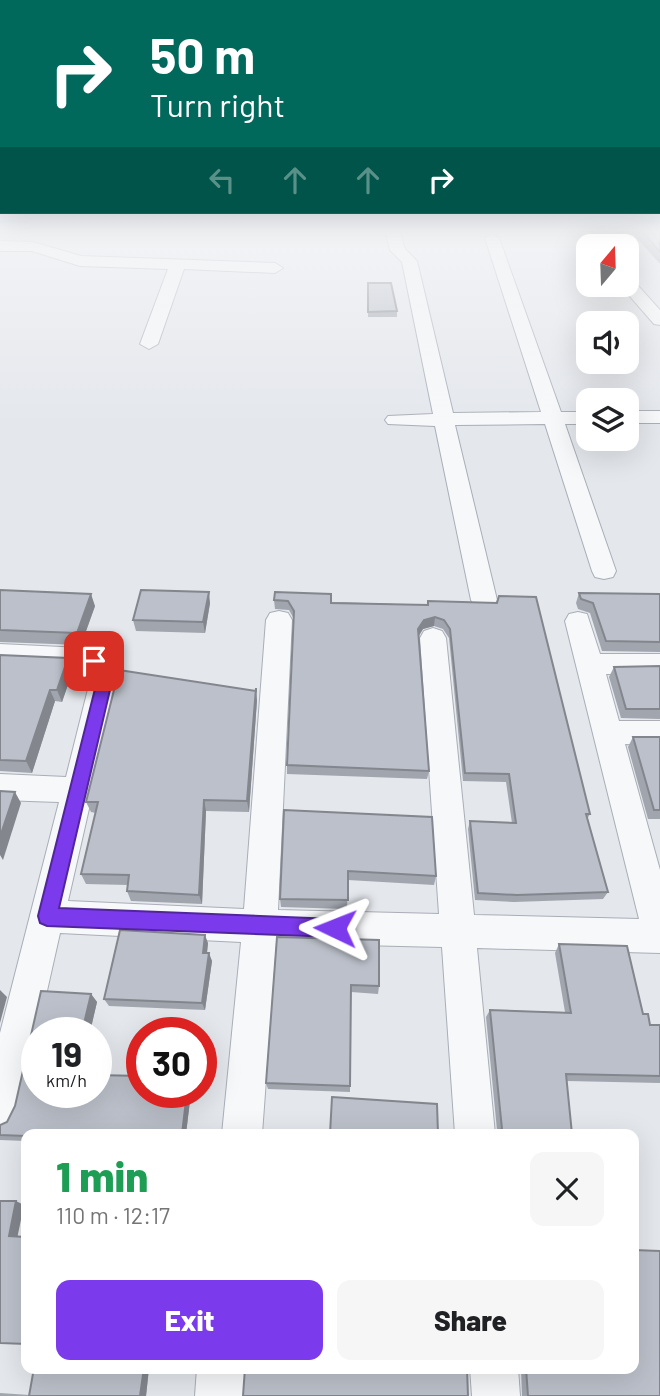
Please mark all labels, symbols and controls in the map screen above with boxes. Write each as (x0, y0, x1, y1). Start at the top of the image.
text: 50 m (150, 25, 255, 84)
icon: right (35, 28, 126, 119)
text: Turn right (150, 85, 285, 123)
icon: left (203, 161, 241, 199)
icon: ahead (276, 161, 314, 199)
icon: ahead (349, 161, 387, 199)
icon: right (422, 161, 460, 199)
north arrow (576, 234, 639, 298)
map controls (576, 234, 639, 451)
button: sound (576, 311, 639, 374)
button: layers (576, 388, 639, 451)
pin (64, 631, 124, 691)
icon: arrive (75, 642, 113, 680)
position arrow (298, 891, 372, 965)
speed limit sign: 30 (126, 1017, 217, 1108)
text: 19 (51, 1032, 82, 1074)
text: km/h (46, 1069, 87, 1091)
text: 1 min (56, 1150, 148, 1200)
button: close (530, 1152, 604, 1226)
text: 110 m · 12:17 (56, 1201, 170, 1229)
button: Exit (56, 1280, 323, 1360)
button: Share (337, 1280, 604, 1360)

